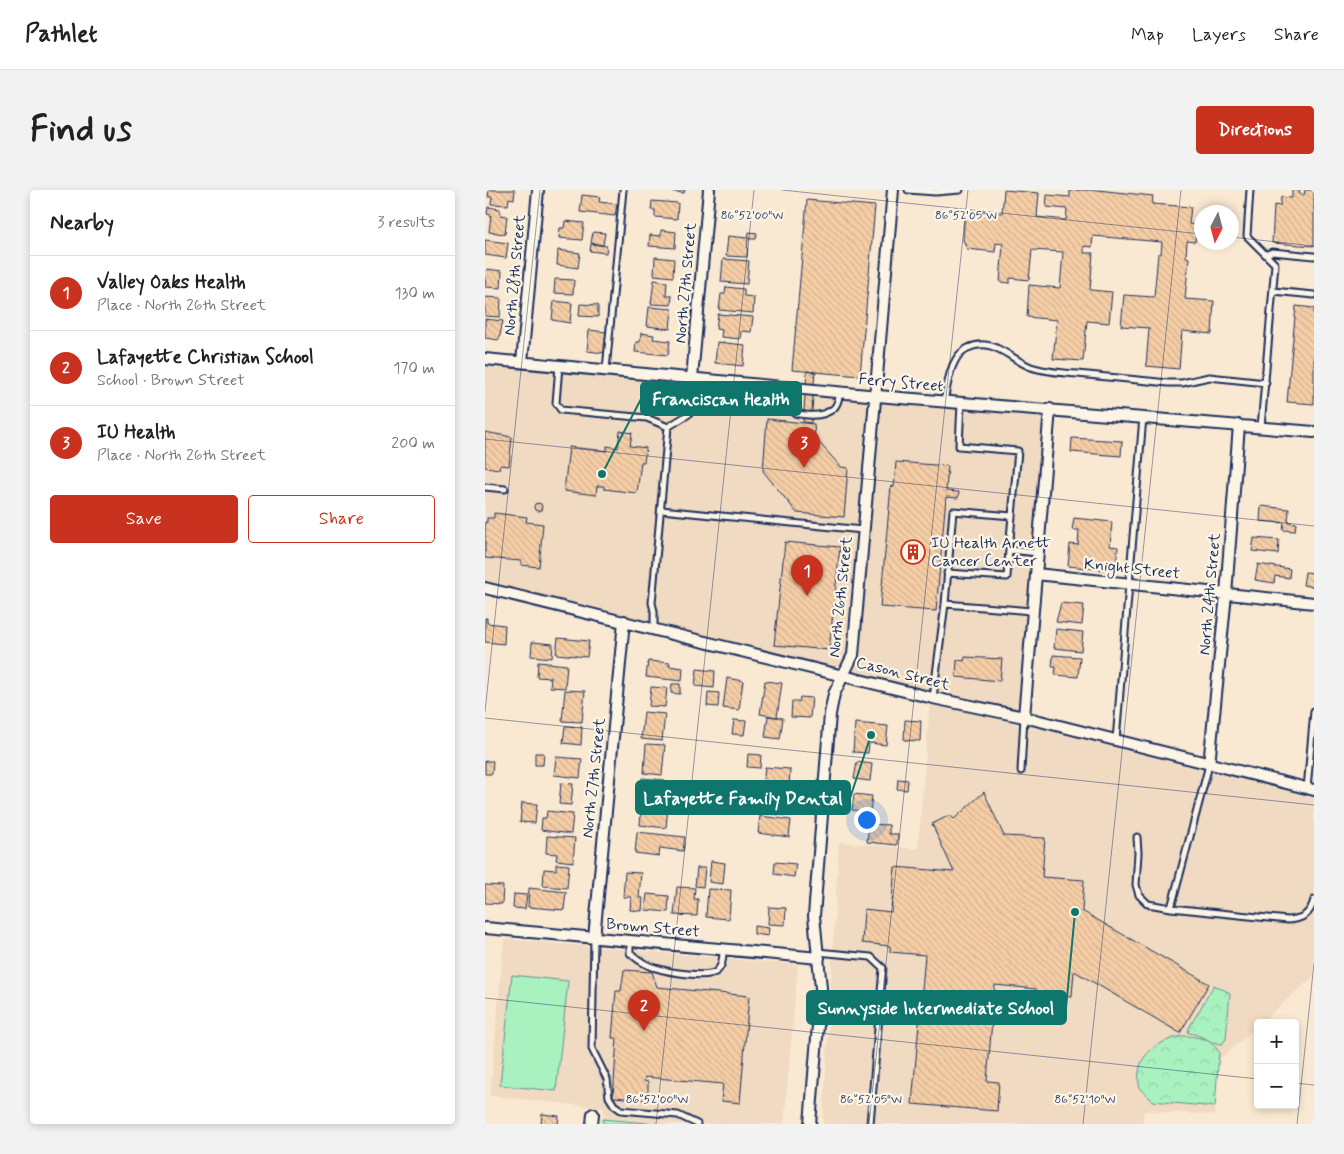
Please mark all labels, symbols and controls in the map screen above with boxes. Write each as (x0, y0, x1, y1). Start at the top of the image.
text: Pathlet (25, 19, 97, 50)
text: Map (1131, 23, 1164, 47)
text: Layers (1192, 23, 1246, 47)
text: Share (1274, 23, 1319, 47)
button: Directions (1196, 106, 1314, 154)
text: Find us (30, 107, 132, 153)
north arrow (1194, 205, 1239, 250)
text: 86°52'00"W (721, 208, 783, 224)
text: 86°52'05"W (935, 208, 997, 224)
text: Nearby (50, 209, 114, 237)
text: 3 results (377, 212, 435, 233)
street label: North 28th Street (499, 213, 531, 337)
street label: North 27th Street (670, 221, 702, 344)
text: Valley Oaks Health (97, 270, 246, 295)
text: 1 (62, 283, 70, 304)
text: 130 m (394, 283, 435, 304)
text: Place · North 26th Street (97, 295, 266, 316)
text: Lafayette Christian School (97, 345, 314, 370)
text: 2 (62, 358, 70, 379)
text: 170 m (393, 358, 435, 379)
street label: Ferry Street (858, 369, 944, 397)
text: School · Brown Street (97, 370, 245, 391)
callout: Franciscan Health (641, 382, 801, 415)
text: Franciscan Health (652, 388, 790, 412)
text: IU Health (97, 420, 176, 445)
pin: 3 (788, 427, 820, 468)
text: 3 (62, 433, 70, 454)
text: 200 m (391, 433, 435, 454)
text: Place · North 26th Street (97, 445, 266, 466)
button: Save (50, 495, 238, 543)
button: Share (248, 495, 435, 543)
street label: North 24th Street (1194, 531, 1226, 656)
place label: IU Health Arnett Cancer Center (931, 533, 1052, 572)
street label: North 26th Street (824, 535, 858, 659)
building icon: IU Health Arnett Cancer Center (900, 539, 926, 565)
street label: Knight Street (1083, 554, 1182, 586)
pin: 1 (791, 555, 823, 596)
street label: Cason Street (854, 652, 953, 696)
street label: North 27th Street (577, 716, 611, 839)
callout: Lafayette Family Dental (636, 781, 850, 814)
text: Lafayette Family Dental (643, 787, 843, 811)
your location (854, 807, 880, 833)
street label: Brown Street (605, 913, 701, 943)
pin: 2 (628, 990, 660, 1031)
callout: Sunnyside Intermediate School (807, 991, 1066, 1024)
text: Sunnyside Intermediate School (818, 997, 1054, 1021)
map controls (1254, 1019, 1299, 1109)
button: + (1254, 1019, 1299, 1064)
button: − (1254, 1064, 1299, 1109)
text: 86°52'00"W (626, 1092, 688, 1108)
text: 86°52'05"W (840, 1092, 902, 1108)
text: 86°52'10"W (1054, 1092, 1116, 1108)

